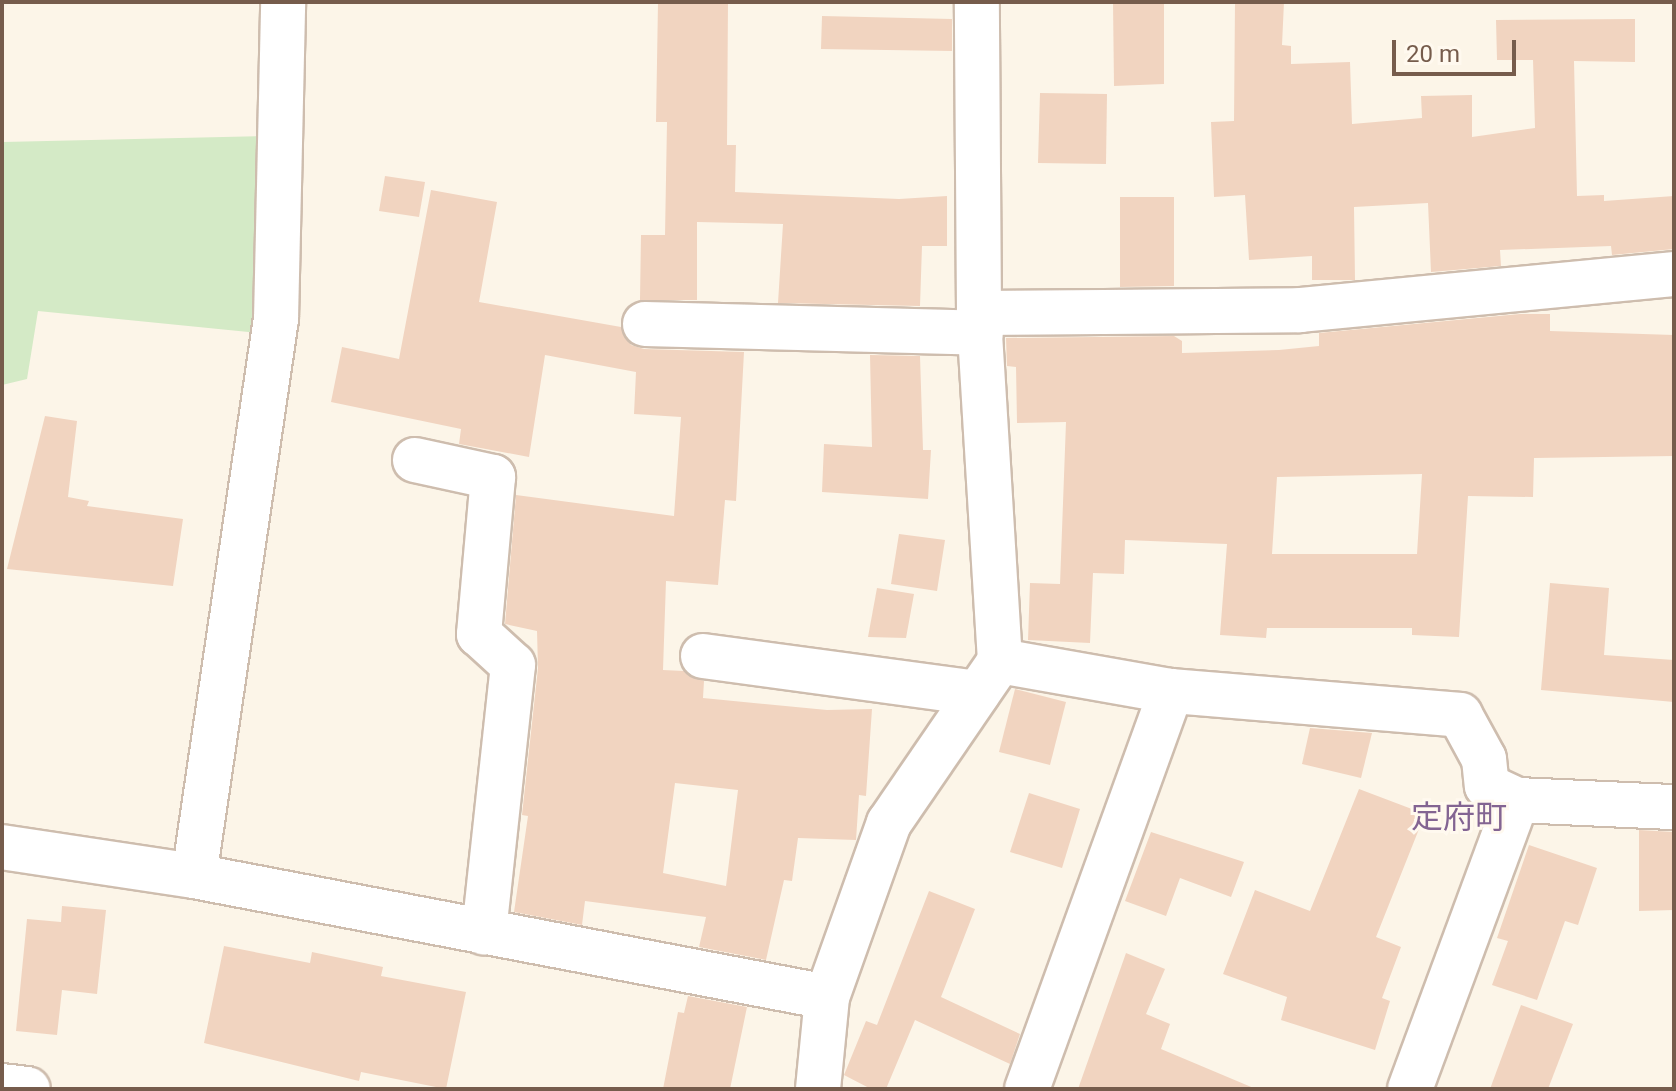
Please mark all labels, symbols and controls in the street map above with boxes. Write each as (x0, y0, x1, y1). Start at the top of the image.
scale bar (1396, 24, 1520, 74)
text: 20 m (1406, 40, 1460, 68)
district label: 定府町 (1411, 798, 1507, 836)

